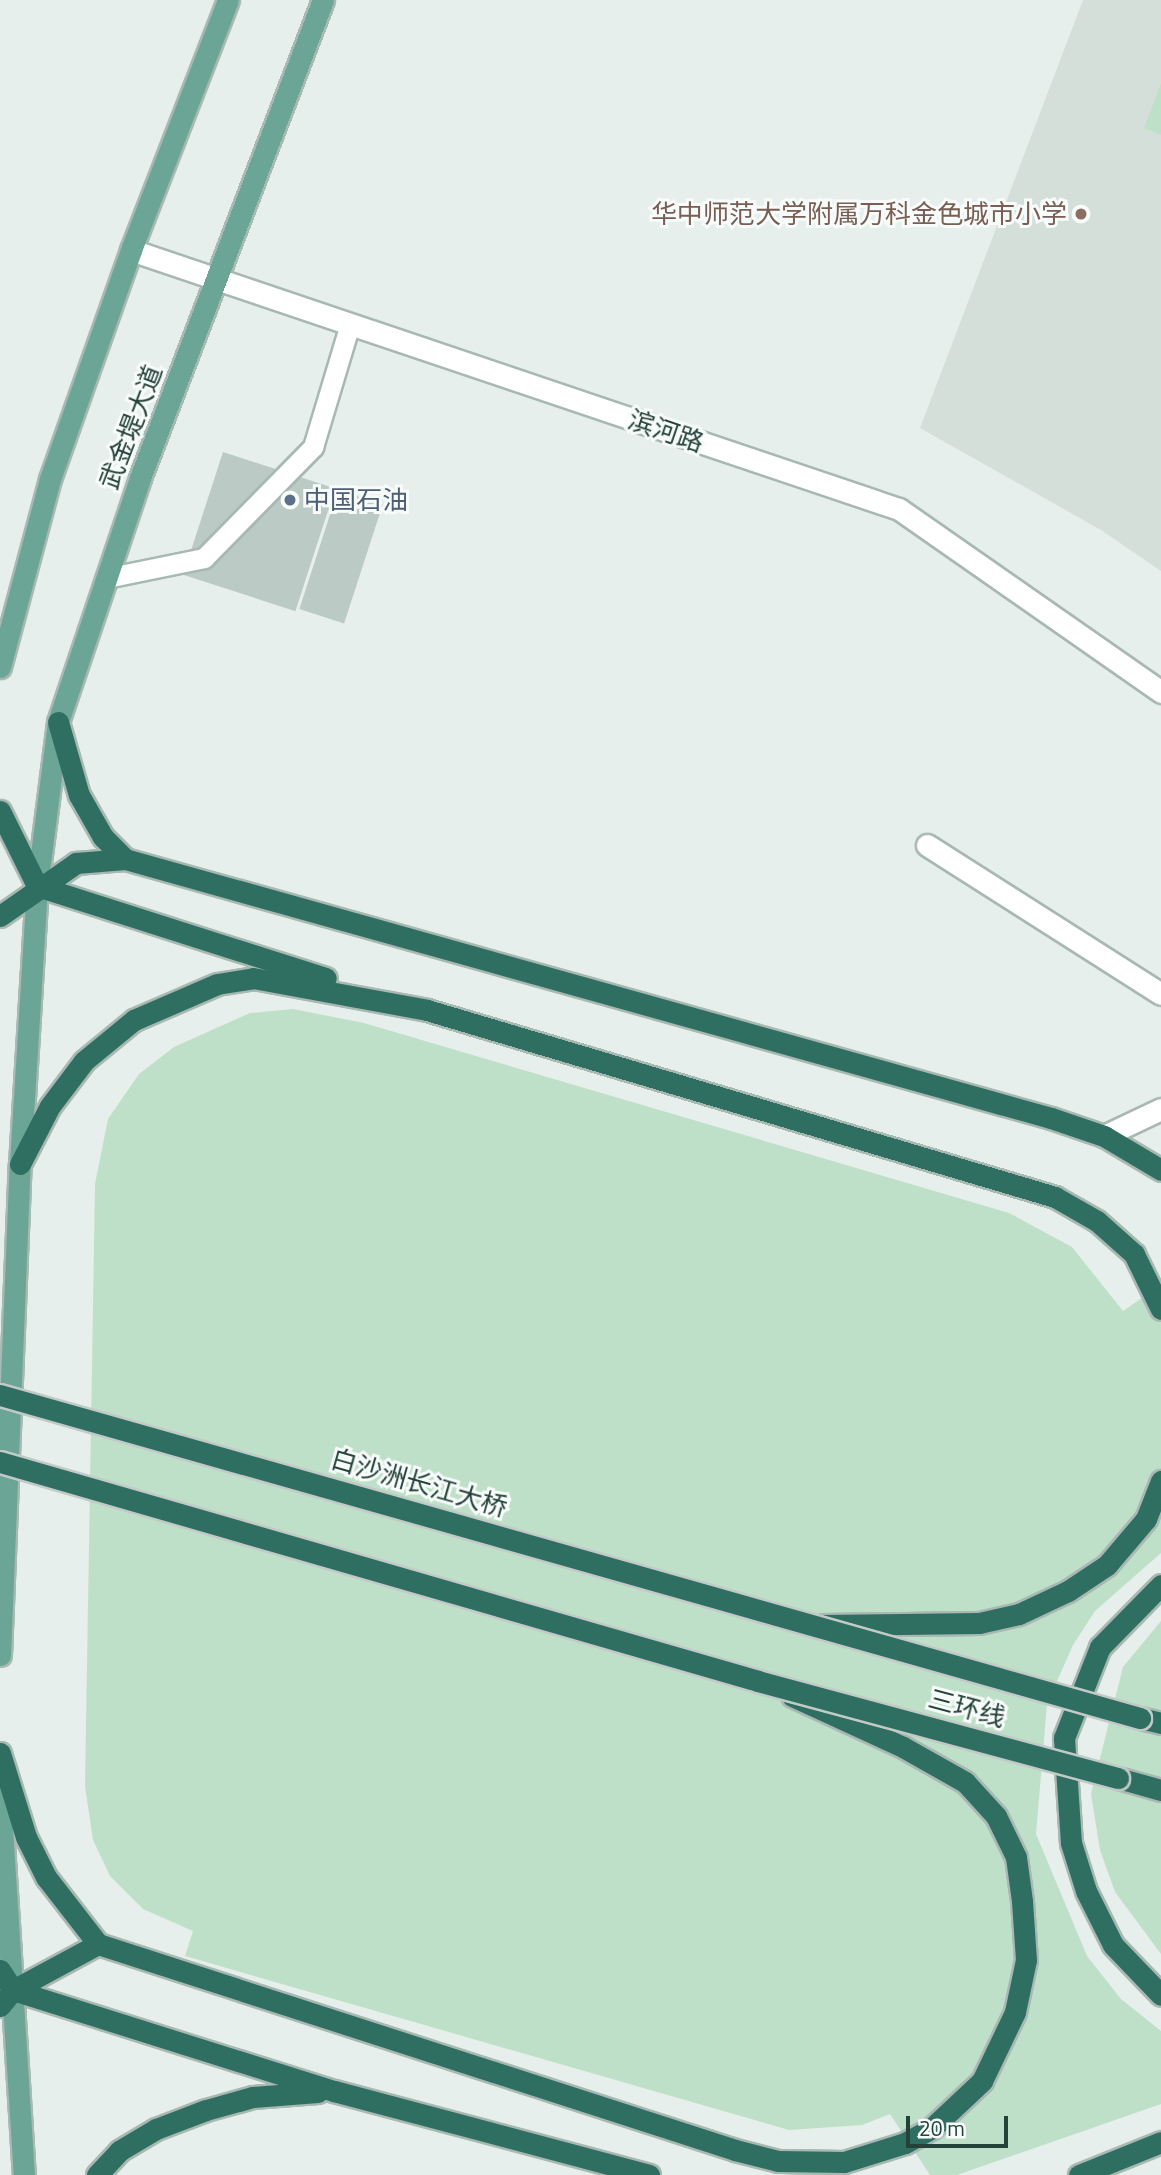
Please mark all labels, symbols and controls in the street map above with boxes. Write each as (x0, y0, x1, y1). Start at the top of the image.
place label: 华中师范大学附属万科金色城市小学 (651, 198, 1067, 230)
marker: 华中师范大学附属万科金色城市小学 (1073, 206, 1089, 222)
street label: 武金堤大道 (93, 361, 169, 493)
street label: 滨河路 (624, 404, 708, 458)
place label: 中国石油 (304, 484, 408, 516)
marker: 中国石油 (282, 492, 298, 508)
street label: 白沙洲长江大桥 (327, 1443, 511, 1523)
street label: 三环线 (925, 1683, 1009, 1733)
scale bar (909, 2102, 1010, 2146)
text: 20 m (919, 2112, 965, 2144)

